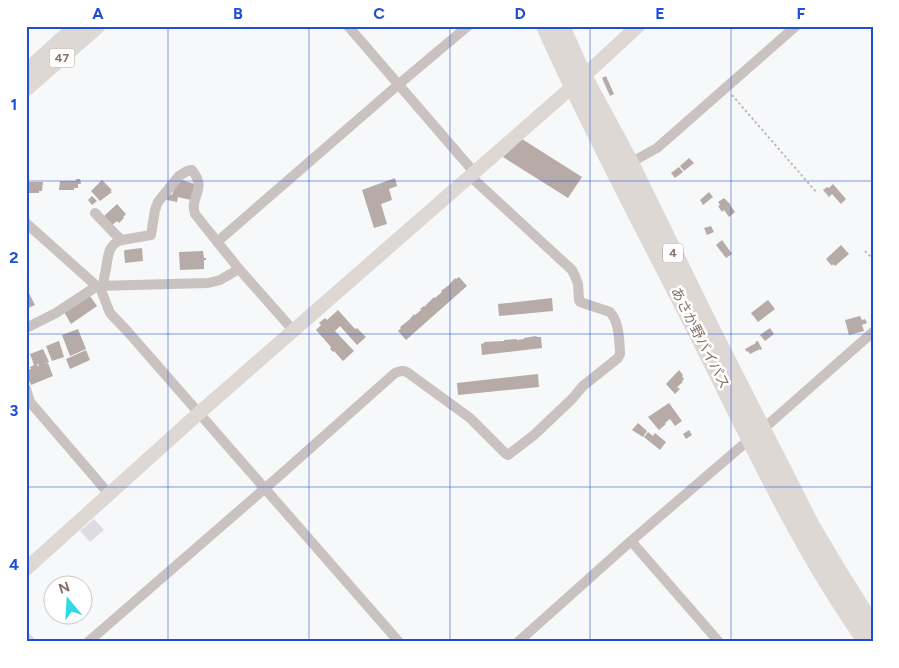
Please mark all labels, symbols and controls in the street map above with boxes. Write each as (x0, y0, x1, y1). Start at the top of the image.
text: A (92, 4, 104, 23)
text: B (233, 4, 243, 23)
text: C (373, 4, 385, 23)
text: D (514, 4, 526, 23)
text: E (655, 4, 665, 23)
text: F (797, 4, 806, 23)
road number: 47 (50, 48, 74, 68)
text: 1 (11, 95, 17, 114)
road number: 4 (663, 244, 683, 262)
text: 2 (9, 248, 19, 267)
street label: あさか野バイパス (667, 284, 733, 392)
text: 3 (10, 401, 19, 420)
text: 4 (9, 555, 19, 574)
north arrow (42, 576, 92, 626)
text: N (56, 578, 72, 598)

